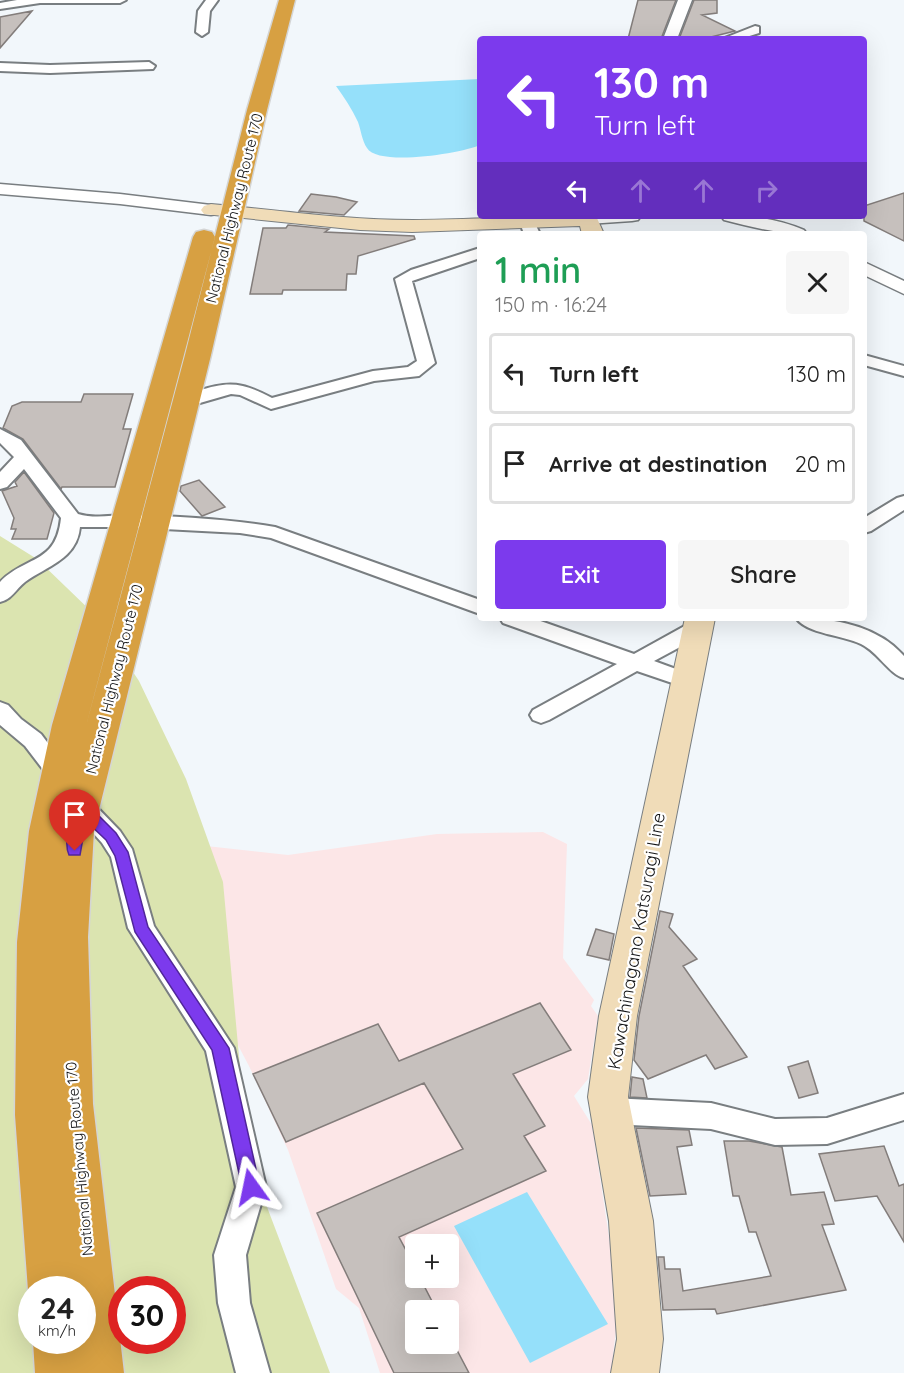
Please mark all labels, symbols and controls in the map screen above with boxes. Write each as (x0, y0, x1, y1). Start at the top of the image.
text: 130 m (594, 56, 709, 109)
icon: left (495, 60, 573, 138)
text: Turn left (594, 108, 696, 142)
street label: National Highway Route 170 (201, 111, 267, 305)
icon: left (561, 174, 594, 207)
icon: ahead (624, 174, 657, 207)
icon: ahead (687, 174, 720, 207)
icon: right (750, 174, 783, 207)
text: 1 min (495, 247, 581, 292)
button: close (786, 251, 849, 314)
text: 150 m · 16:24 (495, 292, 607, 317)
icon: left (498, 357, 531, 390)
text: Turn left (549, 360, 639, 388)
text: 130 m (787, 360, 846, 388)
icon: arrive (498, 447, 531, 480)
text: Arrive at destination (549, 450, 767, 478)
text: 20 m (795, 450, 846, 478)
button: Exit (495, 540, 666, 609)
button: Share (678, 540, 849, 609)
street label: National Highway Route 170 (81, 582, 147, 776)
pin (49, 789, 100, 851)
icon: arrive (58, 798, 91, 831)
street label: Kawachinagano Katsuragi Line (602, 811, 670, 1071)
street label: National Highway Route 170 (61, 1061, 97, 1257)
position arrow (219, 1155, 283, 1219)
map controls (405, 1234, 459, 1354)
button: + (405, 1234, 459, 1288)
speed limit sign: 30 (108, 1276, 186, 1354)
text: 24 (40, 1289, 74, 1327)
button: − (405, 1300, 459, 1354)
text: km/h (38, 1321, 76, 1340)

